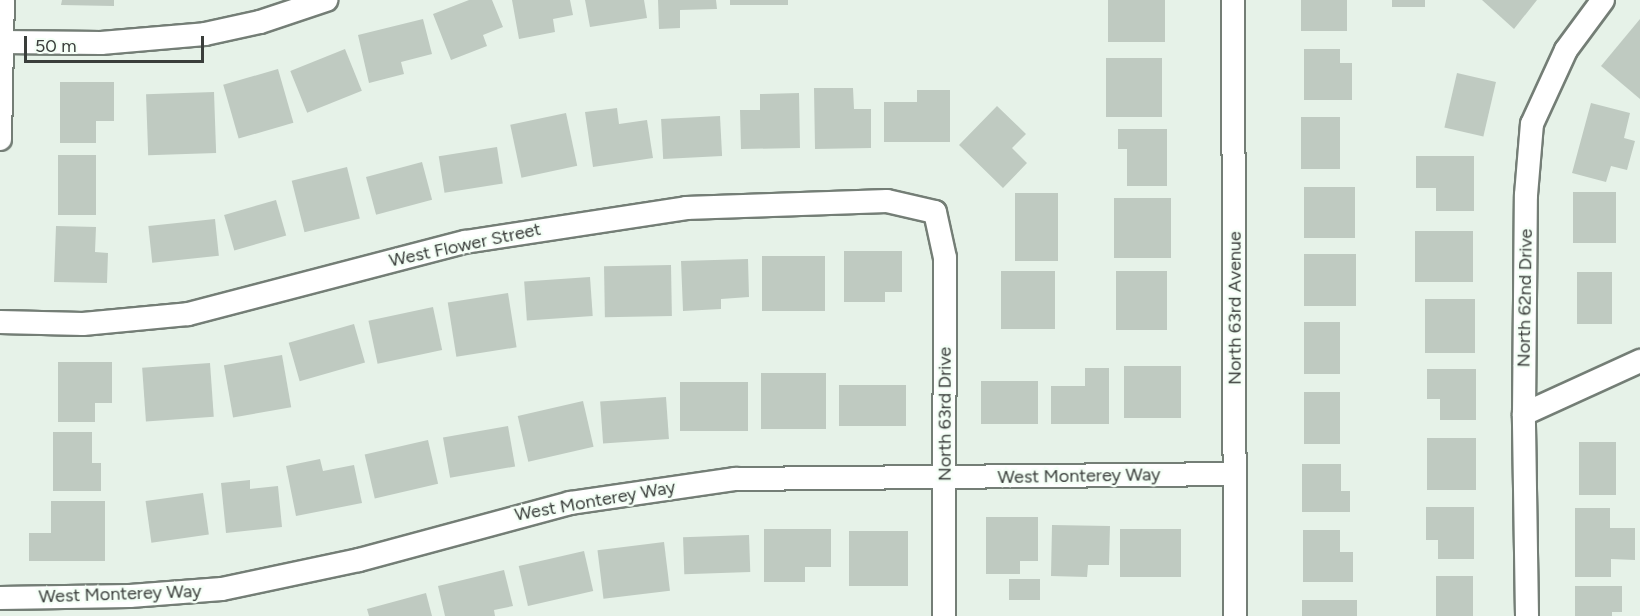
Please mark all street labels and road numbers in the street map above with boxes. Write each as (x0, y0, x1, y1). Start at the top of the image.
street label: West Flower Street (387, 218, 543, 272)
street label: North 62nd Drive (1513, 228, 1537, 368)
street label: North 63rd Avenue (1224, 231, 1246, 385)
street label: North 63rd Drive (934, 347, 956, 481)
street label: West Monterey Way (997, 464, 1161, 488)
street label: West Monterey Way (513, 476, 677, 526)
street label: West Monterey Way (38, 580, 202, 608)

